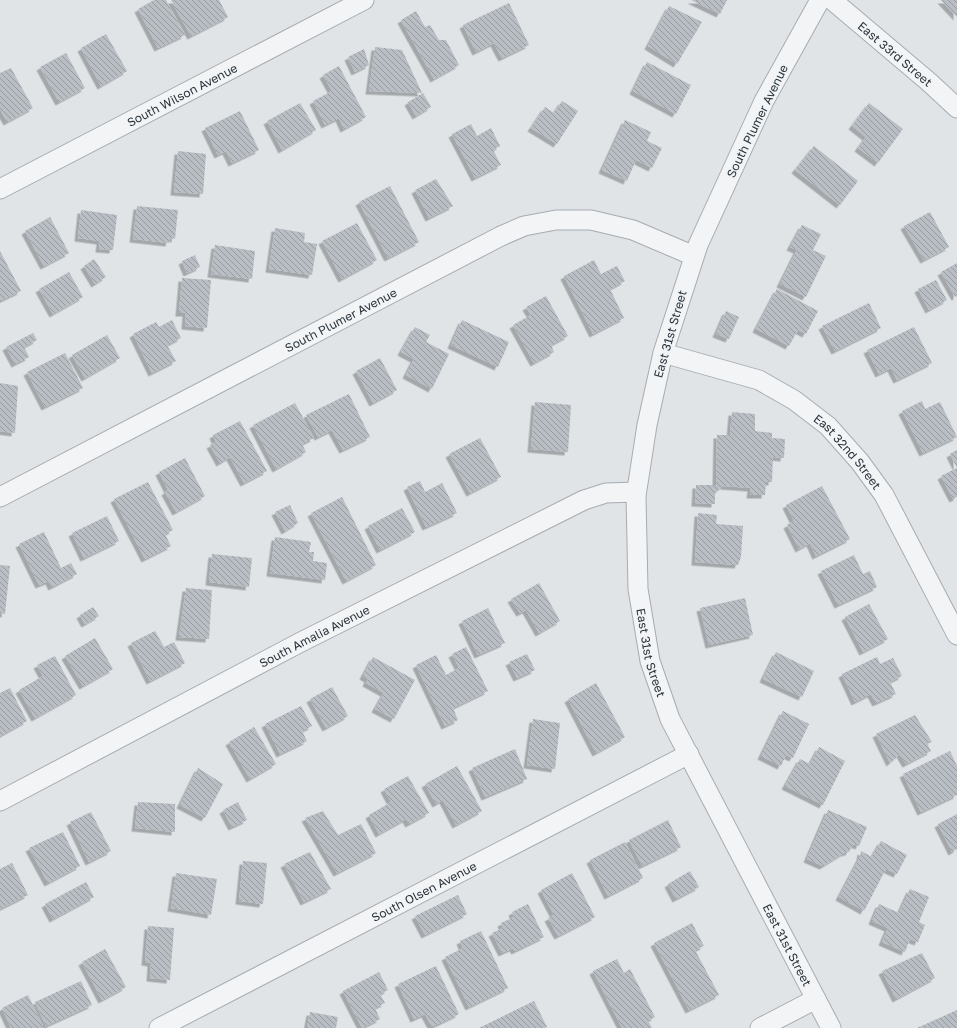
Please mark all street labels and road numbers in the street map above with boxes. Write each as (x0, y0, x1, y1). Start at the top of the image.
street label: East 33rd Street (855, 18, 936, 89)
street label: South Wilson Avenue (124, 60, 240, 129)
street label: South Plumer Avenue (723, 62, 791, 180)
street label: South Plumer Avenue (282, 284, 399, 355)
street label: East 31st Street (650, 288, 690, 380)
street label: East 32nd Street (811, 411, 885, 492)
street label: South Amalia Avenue (256, 601, 372, 670)
street label: East 31st Street (634, 607, 669, 699)
street label: South Olsen Avenue (369, 858, 479, 925)
street label: East 31st Street (760, 901, 815, 989)

